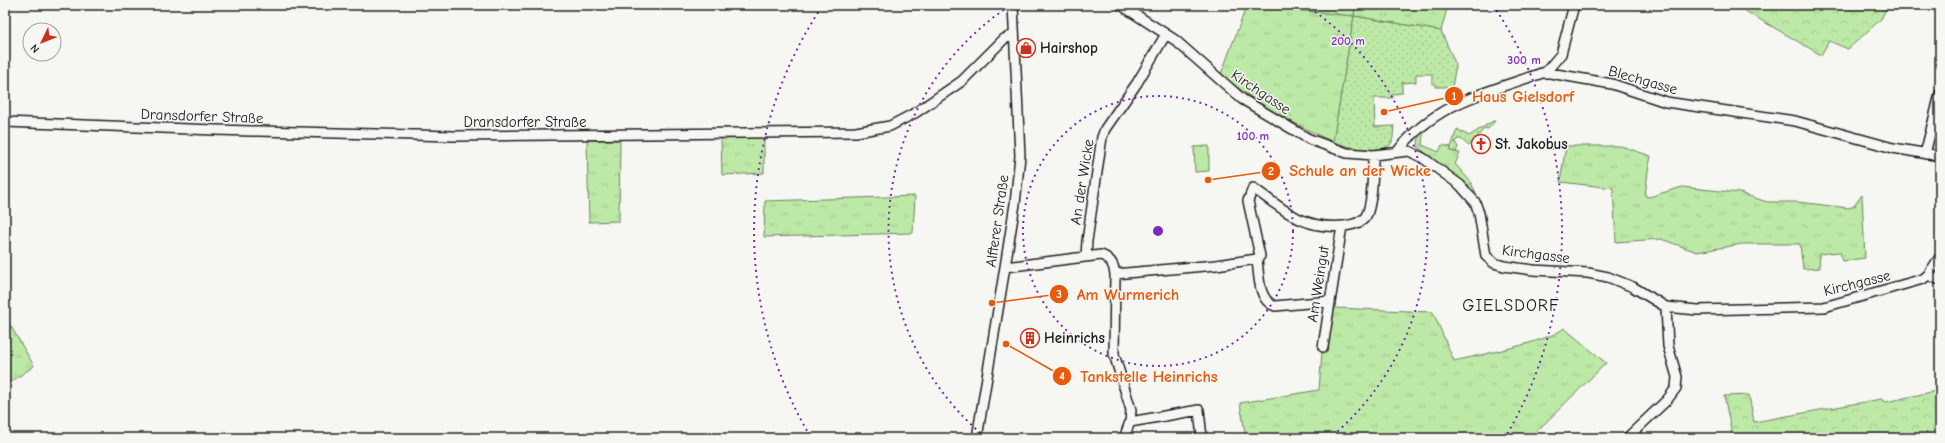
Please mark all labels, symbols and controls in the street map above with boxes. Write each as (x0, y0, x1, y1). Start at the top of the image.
north arrow (22, 22, 62, 62)
text: 200 m (1331, 34, 1365, 48)
shop icon: Hairshop (1015, 37, 1037, 59)
place label: Hairshop (1040, 39, 1098, 57)
text: N (28, 41, 42, 56)
text: 300 m (1507, 53, 1541, 67)
street label: Blechgasse (1606, 62, 1680, 99)
street label: Kirchgasse (1228, 65, 1295, 119)
callout: Haus Gielsdorf (1444, 82, 1582, 110)
text: Haus Gielsdorf (1472, 88, 1575, 106)
text: 1 (1452, 89, 1457, 103)
street label: Dransdorfer Straße (140, 105, 264, 127)
street label: Dransdorfer Straße (464, 113, 587, 131)
text: 100 m (1237, 129, 1269, 143)
church icon: St. Jakobus (1470, 133, 1492, 155)
place label: St. Jakobus (1495, 135, 1568, 153)
street label: An der Wicke (1066, 137, 1098, 226)
callout: Schule an der Wicke (1261, 157, 1439, 185)
text: Schule an der Wicke (1289, 162, 1431, 180)
text: 2 (1268, 164, 1274, 178)
street label: Alfterer Straße (982, 173, 1012, 268)
centre of rings (1151, 224, 1165, 238)
street label: Kirchgasse (1501, 241, 1571, 267)
street label: Am Weingut (1303, 244, 1333, 324)
street label: Kirchgasse (1822, 266, 1893, 300)
callout: Am Wurmerich (1049, 280, 1187, 308)
text: Am Wurmerich (1077, 286, 1179, 304)
text: 3 (1056, 287, 1062, 301)
district label: GIELSDORF (1462, 296, 1560, 315)
building icon: Heinrichs (1019, 327, 1041, 349)
place label: Heinrichs (1044, 329, 1105, 347)
callout: Tankstelle Heinrichs (1052, 362, 1225, 390)
text: Tankstelle Heinrichs (1080, 368, 1218, 386)
text: 4 (1059, 369, 1065, 383)

